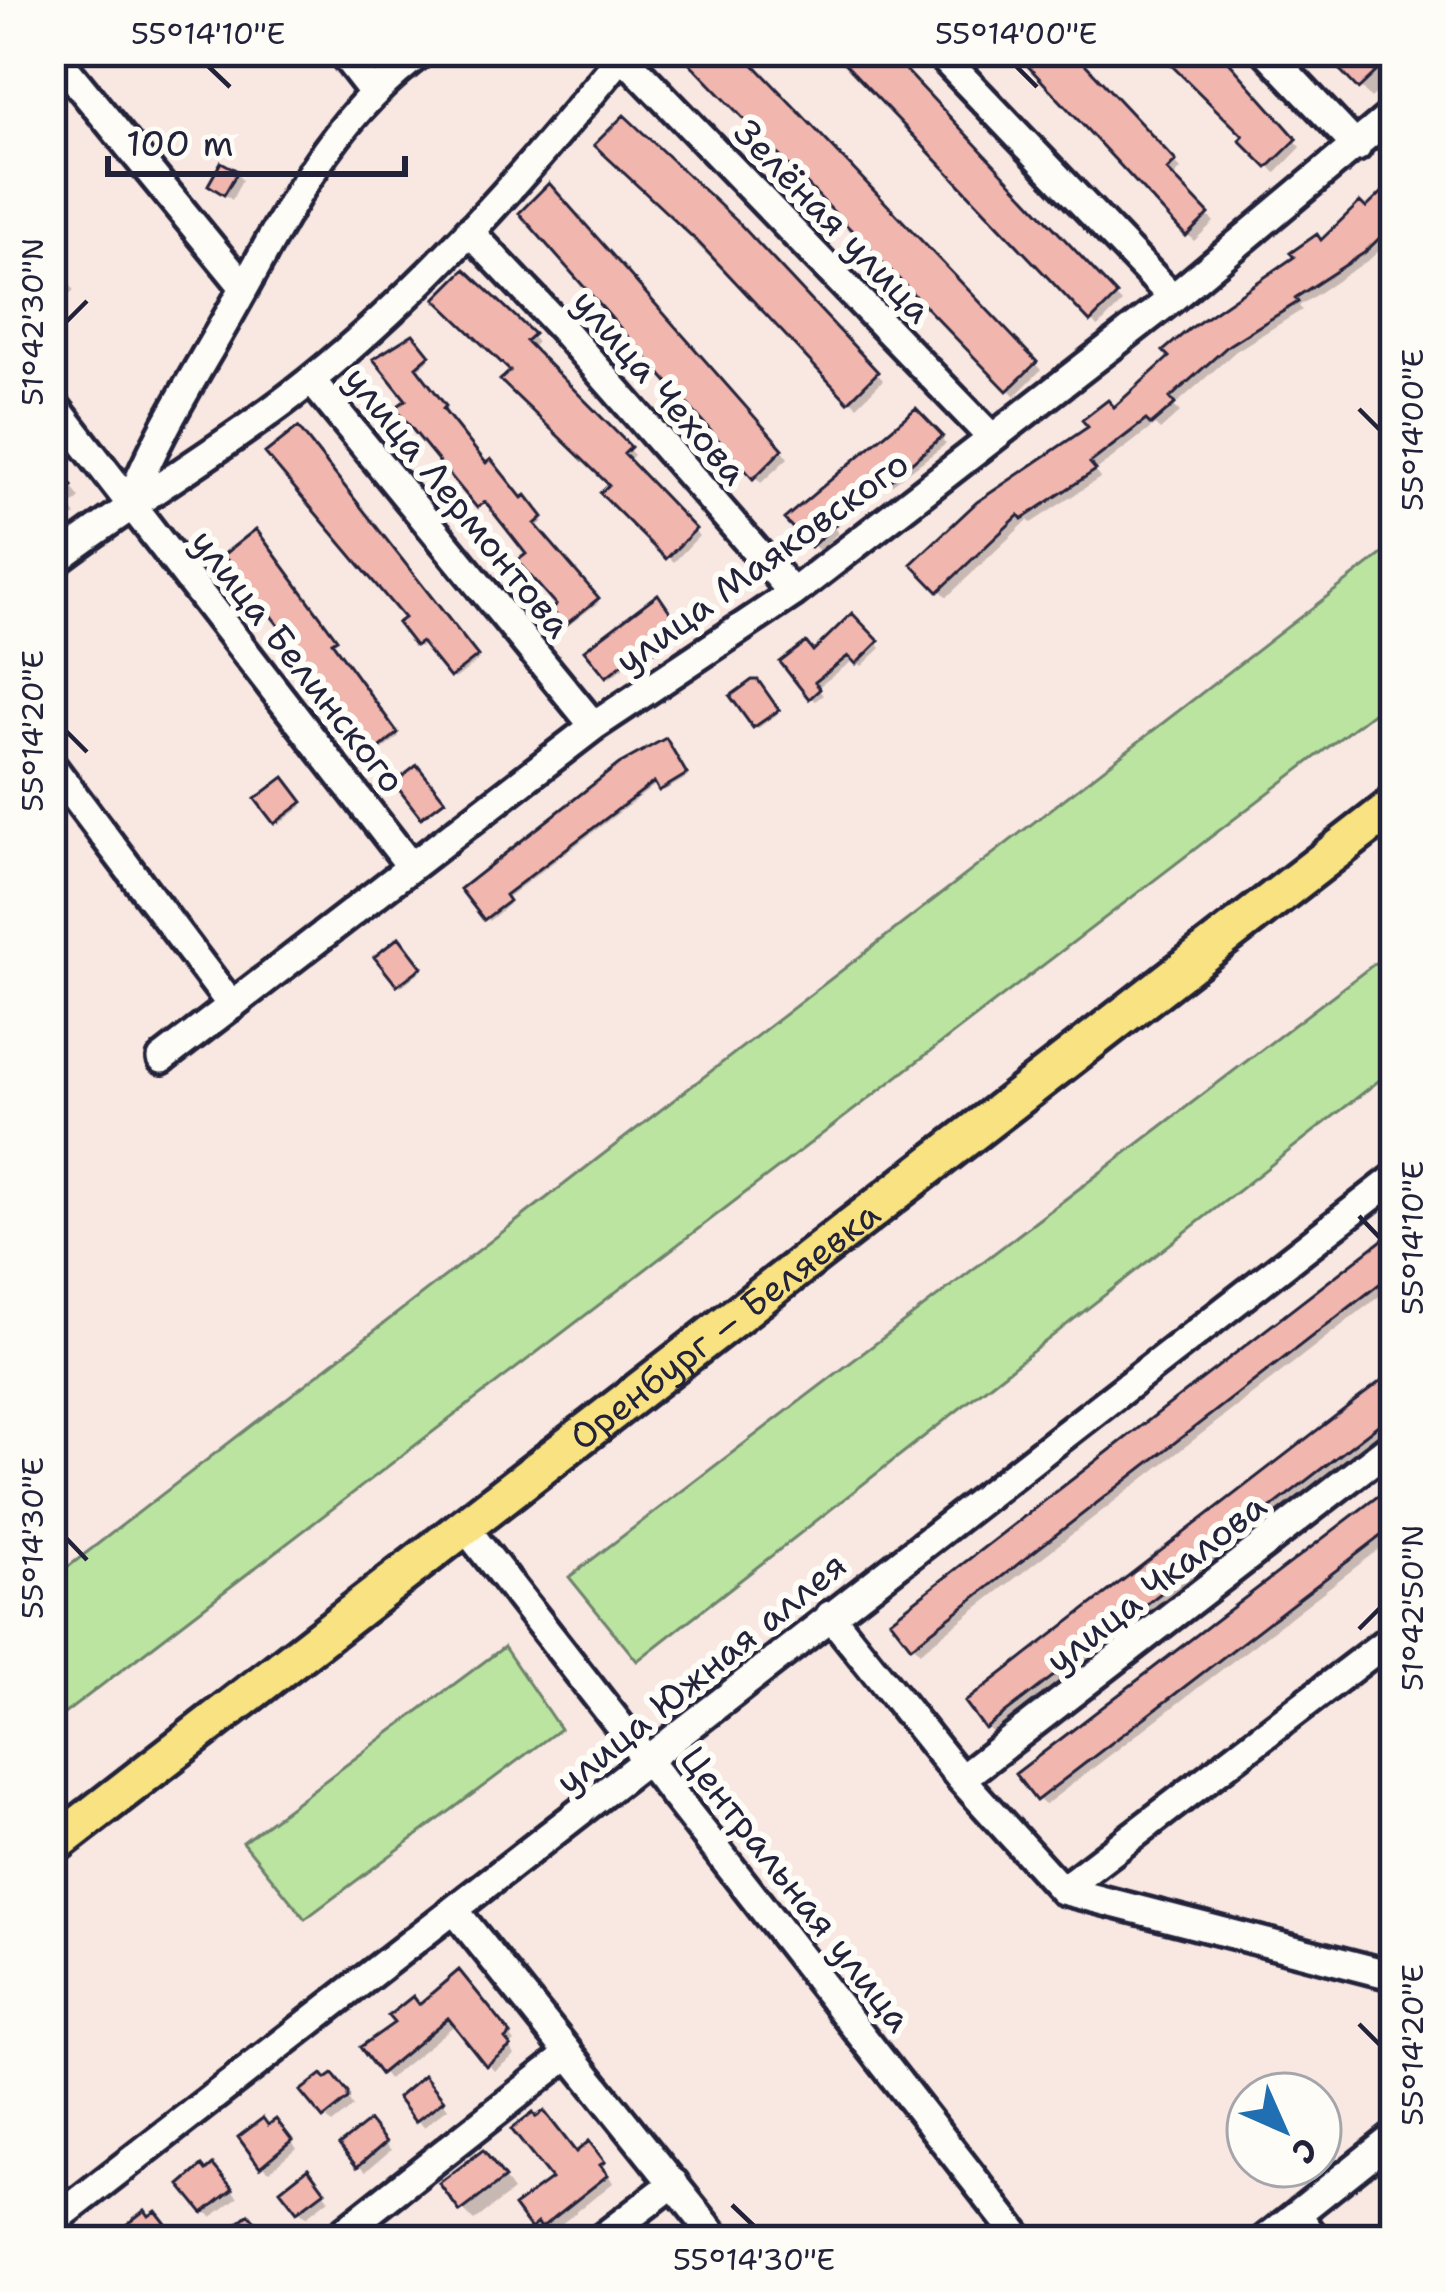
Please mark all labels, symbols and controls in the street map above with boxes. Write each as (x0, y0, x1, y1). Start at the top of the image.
text: 55°14'10"E (131, 13, 285, 54)
text: 55°14'00"E (935, 13, 1097, 54)
scale bar (108, 102, 405, 176)
street label: Зелёная улица (723, 108, 943, 334)
text: 100 m (126, 119, 234, 168)
text: 51°42'30"N (12, 238, 53, 406)
street label: улица Чехова (561, 279, 759, 495)
text: 55°14'00"E (1392, 349, 1433, 511)
street label: улица Лермонтова (333, 356, 583, 648)
street label: улица Маяковского (606, 439, 918, 685)
street label: улица Белинского (179, 519, 417, 803)
text: 55°14'20"E (12, 650, 53, 812)
text: 55°14'10"E (1392, 1161, 1433, 1315)
street label: Оренбург – Беляевка (559, 1189, 890, 1461)
text: 55°14'30"E (12, 1457, 53, 1619)
street label: улица Чкалова (1036, 1482, 1276, 1684)
text: 51°42'50"N (1392, 1525, 1433, 1691)
street label: улица Южная аллея (546, 1541, 856, 1805)
street label: Центральная улица (669, 1736, 923, 2042)
text: 55°14'20"E (1392, 1964, 1433, 2126)
north arrow (1224, 2070, 1344, 2190)
text: С (1282, 2128, 1328, 2174)
text: 55°14'30"E (673, 2239, 835, 2280)

